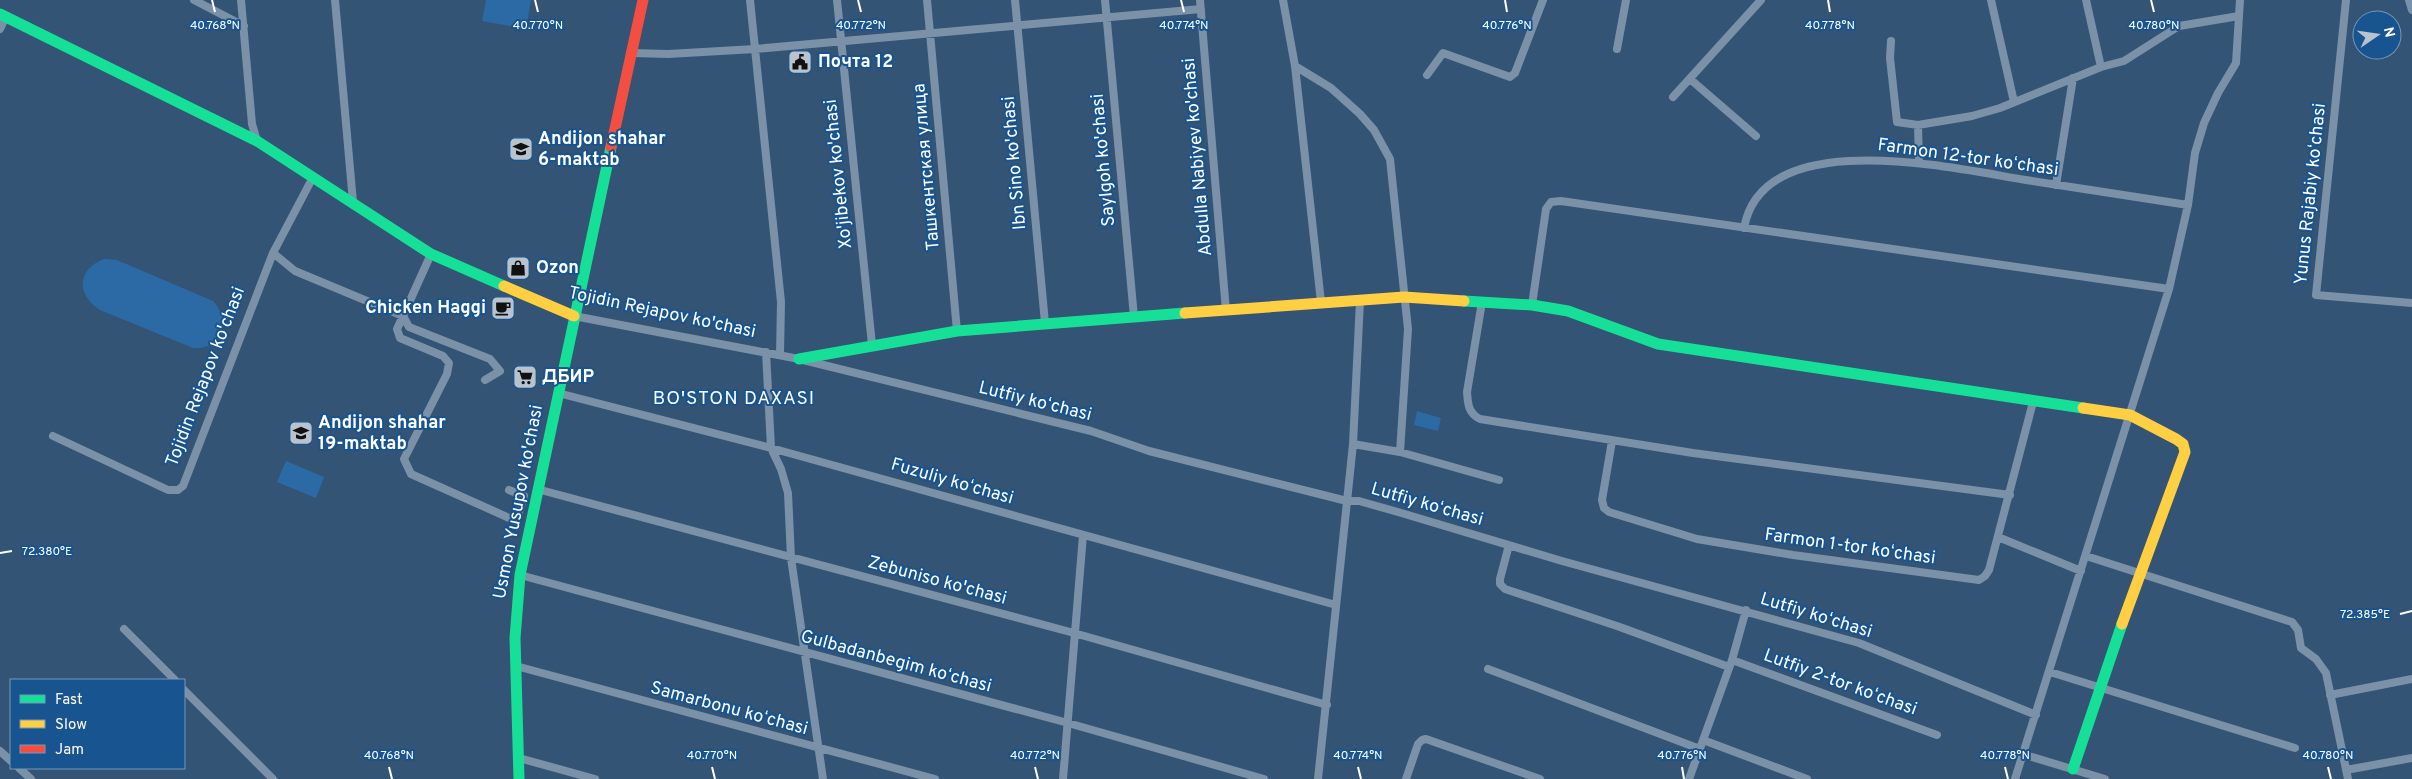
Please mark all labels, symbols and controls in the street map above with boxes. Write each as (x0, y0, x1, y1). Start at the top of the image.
north arrow (2352, 10, 2402, 60)
text: 40.768°N (190, 18, 240, 34)
text: 40.770°N (513, 18, 563, 34)
text: 40.772°N (836, 18, 886, 34)
text: 40.774°N (1159, 18, 1209, 34)
text: 40.776°N (1482, 18, 1532, 34)
text: 40.778°N (1805, 18, 1855, 34)
text: 40.780°N (2129, 18, 2179, 34)
text: N (2379, 26, 2398, 39)
public building icon: Почта 12 (787, 49, 813, 75)
place label: Почта 12 (818, 51, 893, 74)
street label: Abdulla Nabiyev ko'chasi (1178, 57, 1218, 257)
street label: Ташкентская улица (908, 83, 946, 251)
street label: Saylgoh ko'chasi (1087, 92, 1121, 228)
street label: Ibn Sino ko'chasi (998, 95, 1032, 231)
street label: Xo'jibekov ko'chasi (820, 98, 858, 250)
street label: Yunus Rajabiy koʻchasi (2290, 102, 2332, 286)
place label: Andijon shahar 6-maktab (538, 128, 666, 172)
street label: Farmon 12-tor koʻchasi (1876, 134, 2060, 182)
school or university icon: Andijon shahar 6-maktab (508, 136, 534, 162)
shop icon: Ozon (505, 255, 531, 281)
place label: Ozon (536, 257, 579, 280)
street label: Tojidin Rejapov ko'chasi (566, 282, 758, 344)
street label: Tojidin Rejapov ko'chasi (161, 284, 251, 470)
cafe icon: Chicken Haggi (490, 295, 516, 321)
place label: Chicken Haggi (365, 297, 486, 320)
supermarket icon: ДБИР (512, 364, 538, 390)
place label: ДБИР (542, 366, 594, 389)
street label: Lutfiy koʻchasi (976, 377, 1094, 427)
district label: BO'STON DAXASI (653, 387, 815, 411)
street label: Usmon Yusupov ko'chasi (489, 403, 549, 601)
place label: Andijon shahar 19-maktab (318, 412, 446, 456)
school or university icon: Andijon shahar 19-maktab (288, 420, 314, 446)
street label: Fuzuliy koʻchasi (888, 453, 1016, 511)
street label: Lutfiy koʻchasi (1368, 478, 1486, 532)
street label: Farmon 1-tor koʻchasi (1763, 524, 1937, 570)
text: 72.380°E (22, 544, 72, 560)
street label: Zebuniso ko'chasi (865, 551, 1009, 611)
street label: Lutfiy koʻchasi (1757, 588, 1875, 644)
text: 72.385°E (2340, 607, 2390, 623)
street label: Gulbadanbegim koʻchasi (798, 625, 994, 699)
street label: Lutfiy 2-tor koʻchasi (1760, 645, 1920, 721)
street label: Samarbonu koʻchasi (648, 677, 810, 741)
legend (10, 679, 185, 769)
text: Fast (55, 691, 83, 710)
text: Slow (55, 716, 87, 735)
text: Jam (55, 741, 84, 760)
text: 40.768°N (364, 748, 414, 764)
text: 40.770°N (687, 748, 737, 764)
text: 40.772°N (1010, 748, 1060, 764)
text: 40.774°N (1333, 748, 1383, 764)
text: 40.776°N (1657, 748, 1707, 764)
text: 40.778°N (1980, 748, 2030, 764)
text: 40.780°N (2303, 748, 2353, 764)

